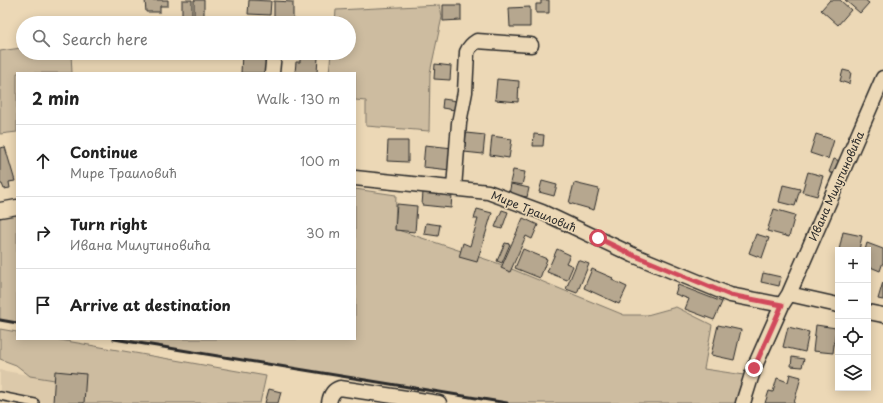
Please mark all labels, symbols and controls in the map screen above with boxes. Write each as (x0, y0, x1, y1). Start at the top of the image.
search box (16, 16, 356, 60)
icon: search (30, 27, 52, 49)
text: Search here (62, 27, 148, 50)
text: 2 min (32, 85, 79, 111)
text: Walk · 130 m (257, 89, 340, 108)
street label: Ивана Милутиновића (804, 128, 868, 244)
text: Continue (70, 140, 138, 163)
icon: ahead (32, 150, 54, 172)
text: 100 m (300, 151, 340, 170)
text: Мире Траиловић (70, 163, 177, 182)
street label: Мире Траиловић (489, 186, 579, 236)
text: Turn right (70, 212, 147, 235)
icon: right (32, 222, 54, 244)
text: 30 m (306, 223, 340, 242)
route start (589, 229, 607, 247)
text: Ивана Милутиновића (70, 235, 210, 254)
map controls (835, 247, 871, 391)
button: + (835, 247, 871, 283)
button: − (835, 283, 871, 319)
text: Arrive at destination (70, 293, 231, 316)
icon: arrive (32, 294, 54, 316)
button: locate (835, 319, 871, 355)
button: layers (835, 355, 871, 391)
route end (745, 359, 763, 377)

